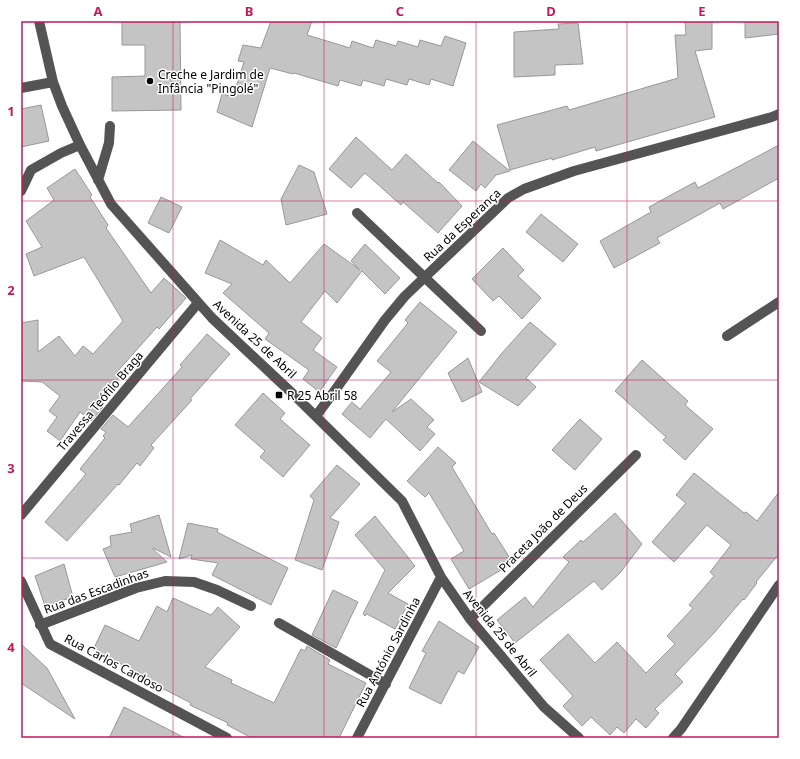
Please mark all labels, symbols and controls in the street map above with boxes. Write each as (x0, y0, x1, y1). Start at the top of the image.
text: A (94, 2, 103, 20)
text: B (245, 2, 253, 20)
text: C (396, 2, 404, 20)
text: D (546, 2, 556, 20)
text: E (698, 2, 706, 20)
place label: Creche e Jardim de Infância "Pingolé" (158, 66, 264, 97)
marker: Creche e Jardim de Infância "Pingolé" (145, 76, 155, 86)
text: 1 (7, 102, 15, 120)
street label: Rua da Esperança (420, 185, 504, 265)
text: 2 (7, 281, 15, 299)
street label: Avenida 25 de Abril (209, 296, 301, 382)
street label: Travessa Teófilo Braga (53, 347, 147, 455)
place label: R 25 Abril 58 (287, 387, 358, 404)
marker: R 25 Abril 58 (274, 390, 284, 400)
text: 3 (7, 459, 15, 477)
street label: Praceta João de Deus (495, 480, 591, 576)
street label: Rua das Escadinhas (41, 564, 151, 618)
street label: Avenida 25 de Abril (459, 585, 541, 681)
street label: Rua António Sardinha (352, 594, 424, 710)
street label: Rua Carlos Cardoso (61, 630, 167, 696)
text: 4 (7, 638, 15, 656)

